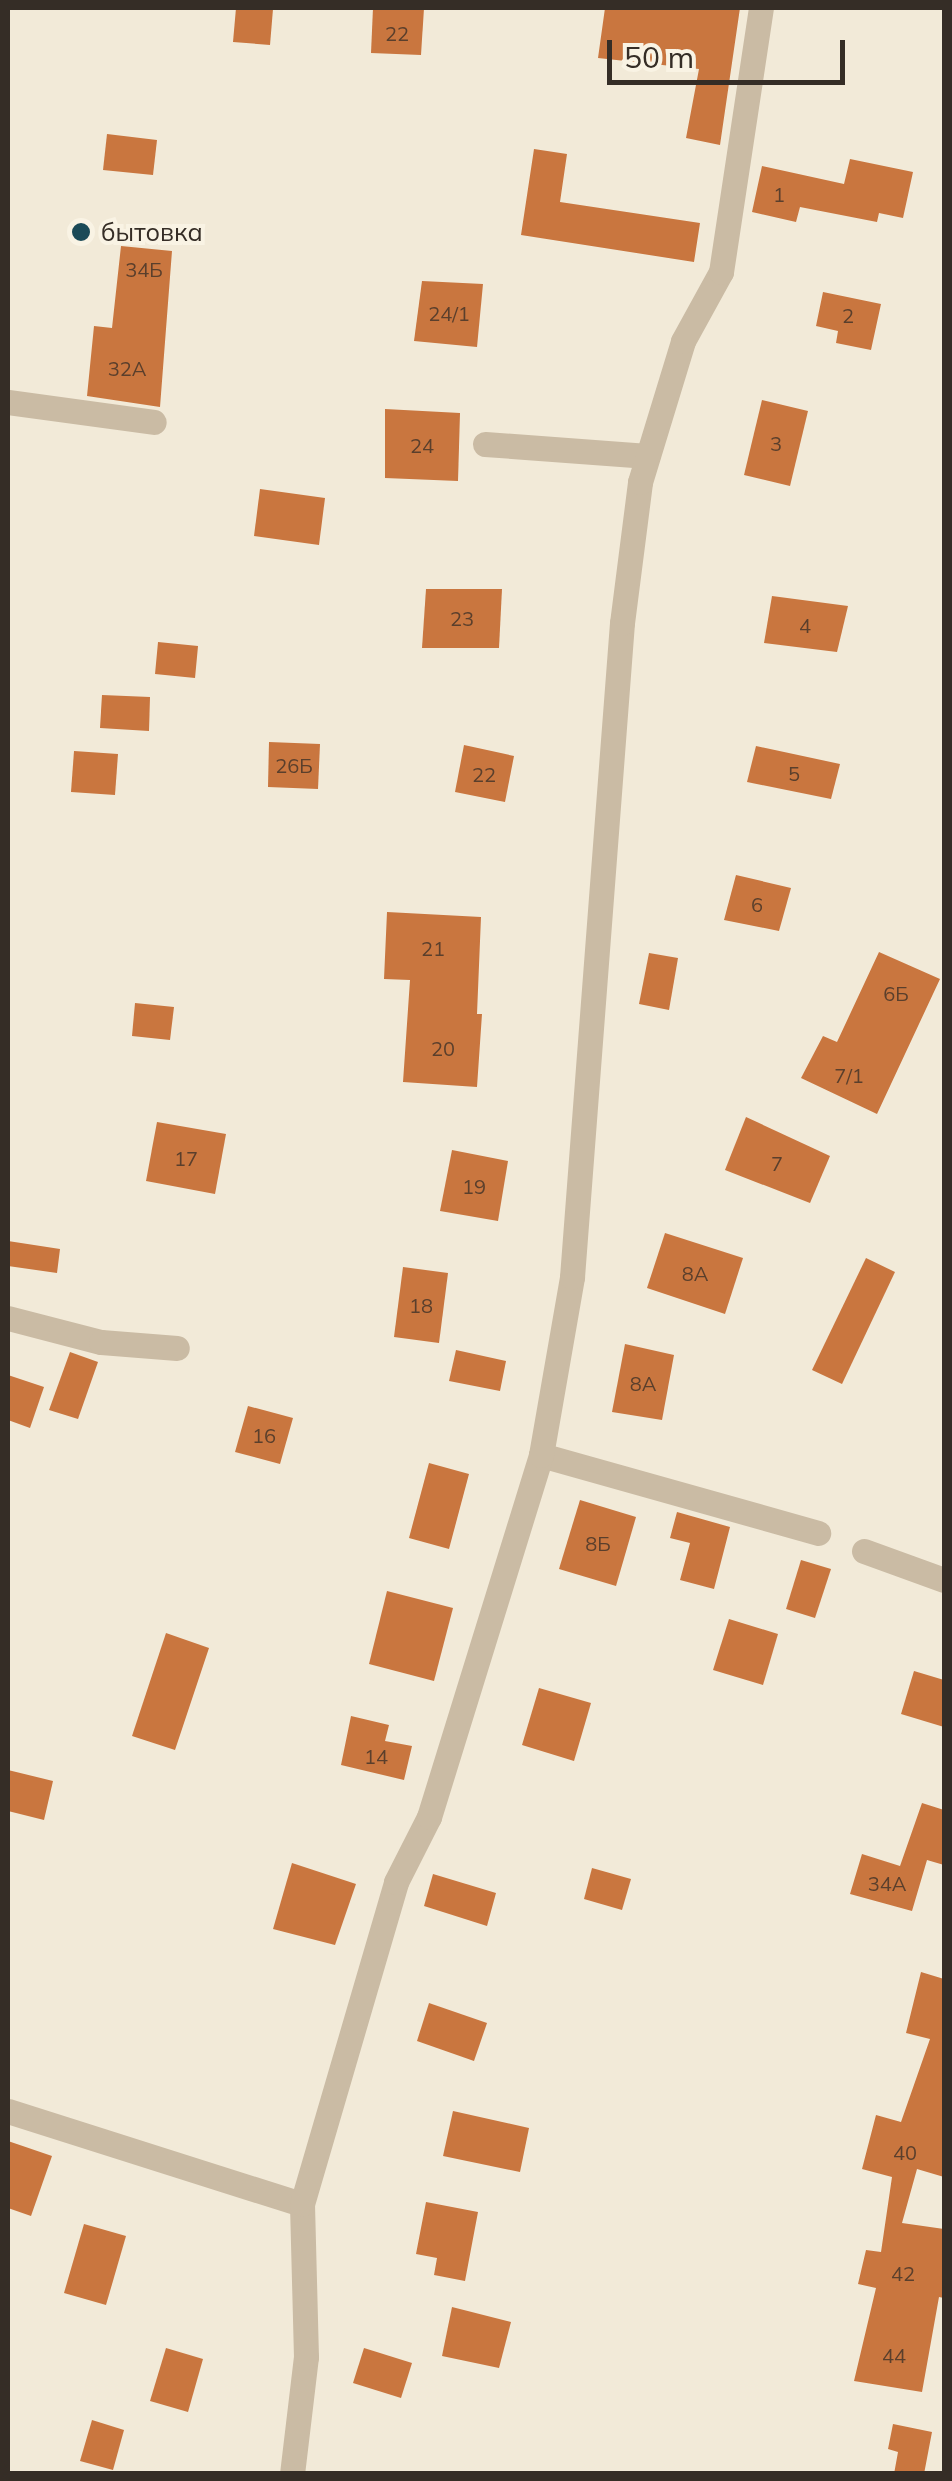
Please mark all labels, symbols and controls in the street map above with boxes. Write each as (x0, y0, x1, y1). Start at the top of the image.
scale bar (612, 20, 850, 82)
house number: 22 (385, 21, 409, 45)
text: 50 m (624, 38, 694, 76)
house number: 1 (773, 182, 785, 206)
place label: бытовка (101, 217, 203, 247)
marker: бытовка (70, 221, 92, 243)
house number: 34Б (125, 257, 163, 281)
house number: 24/1 (428, 301, 470, 325)
house number: 2 (842, 303, 854, 327)
house number: 32А (108, 356, 146, 380)
house number: 3 (770, 431, 782, 455)
house number: 24 (410, 433, 434, 457)
house number: 23 (450, 606, 474, 630)
house number: 4 (799, 613, 811, 637)
house number: 26Б (275, 753, 313, 777)
house number: 5 (788, 761, 800, 785)
house number: 22 (472, 762, 496, 786)
house number: 6 (751, 892, 763, 916)
house number: 21 (421, 936, 445, 960)
house number: 6Б (883, 981, 909, 1005)
house number: 20 (431, 1036, 455, 1060)
house number: 7/1 (834, 1063, 864, 1087)
house number: 17 (174, 1146, 198, 1170)
house number: 7 (771, 1151, 783, 1175)
house number: 19 (462, 1174, 486, 1198)
house number: 8А (682, 1261, 708, 1285)
house number: 18 (409, 1293, 433, 1317)
house number: 8А (630, 1371, 656, 1395)
house number: 16 (252, 1423, 276, 1447)
house number: 8Б (585, 1531, 611, 1555)
house number: 14 (364, 1744, 388, 1768)
house number: 34А (868, 1871, 906, 1895)
house number: 40 (893, 2140, 917, 2164)
house number: 42 (891, 2261, 915, 2285)
house number: 44 (882, 2343, 906, 2367)

